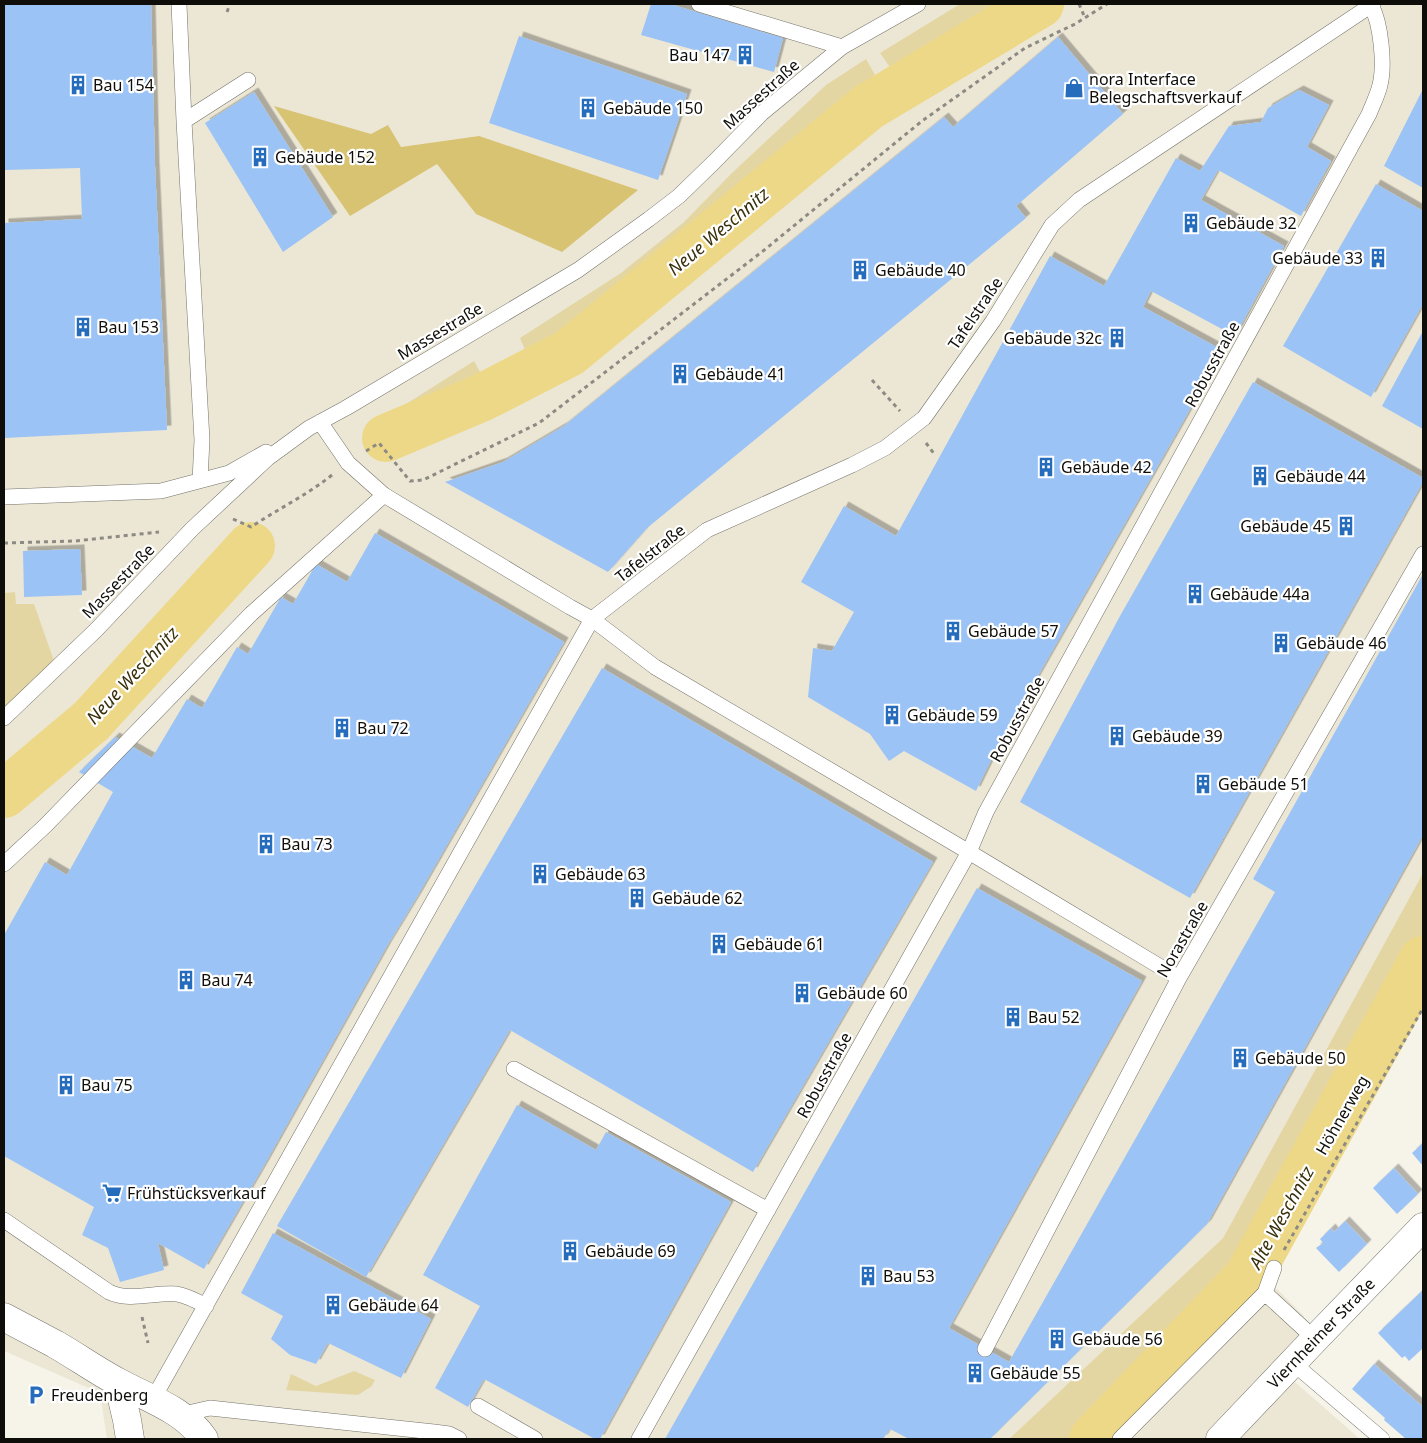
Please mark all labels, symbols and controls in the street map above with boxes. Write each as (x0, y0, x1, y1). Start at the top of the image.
place label: Bau 147 (669, 44, 730, 66)
building icon: Bau 147 (734, 44, 756, 66)
street label: Massestraße (718, 54, 804, 134)
place label: nora Interface Belegschaftsverkauf (1089, 68, 1243, 108)
building icon: Bau 154 (67, 74, 89, 96)
place label: Bau 154 (93, 74, 154, 96)
shop icon: nora Interface Belegschaftsverkauf (1063, 77, 1085, 99)
building icon: Gebäude 150 (577, 97, 599, 119)
place label: Gebäude 150 (603, 97, 703, 119)
building icon: Gebäude 152 (249, 146, 271, 168)
place label: Gebäude 152 (275, 146, 375, 168)
water label: Neue Weschnitz (662, 182, 774, 280)
building icon: Gebäude 32 (1180, 212, 1202, 234)
place label: Gebäude 32 (1206, 212, 1297, 234)
place label: Gebäude 33 (1272, 247, 1363, 269)
building icon: Gebäude 33 (1367, 247, 1389, 269)
building icon: Gebäude 40 (849, 259, 871, 281)
place label: Gebäude 40 (875, 259, 966, 281)
street label: Tafelstraße (943, 272, 1007, 354)
street label: Massestraße (393, 297, 487, 365)
building icon: Bau 153 (72, 316, 94, 338)
place label: Bau 153 (98, 316, 159, 338)
street label: Robusstraße (1179, 317, 1245, 411)
place label: Gebäude 32c (1004, 327, 1102, 349)
building icon: Gebäude 32c (1106, 327, 1128, 349)
building icon: Gebäude 41 (669, 363, 691, 385)
place label: Gebäude 41 (695, 363, 786, 385)
building icon: Gebäude 42 (1035, 456, 1057, 478)
place label: Gebäude 42 (1061, 456, 1152, 478)
building icon: Gebäude 44 (1249, 465, 1271, 487)
place label: Gebäude 44 (1275, 465, 1366, 487)
place label: Gebäude 45 (1240, 515, 1331, 537)
building icon: Gebäude 45 (1335, 515, 1357, 537)
street label: Tafelstraße (610, 519, 690, 587)
street label: Massestraße (77, 539, 159, 623)
building icon: Gebäude 44a (1184, 583, 1206, 605)
place label: Gebäude 44a (1210, 583, 1310, 605)
building icon: Gebäude 57 (942, 620, 964, 642)
place label: Gebäude 57 (968, 620, 1059, 642)
water label: Neue Weschnitz (81, 621, 183, 729)
building icon: Gebäude 46 (1270, 632, 1292, 654)
place label: Gebäude 46 (1296, 632, 1387, 654)
street label: Robusstraße (984, 672, 1050, 766)
building icon: Gebäude 59 (881, 704, 903, 726)
place label: Gebäude 59 (907, 704, 998, 726)
building icon: Bau 72 (331, 717, 353, 739)
place label: Bau 72 (357, 717, 409, 739)
building icon: Gebäude 39 (1106, 725, 1128, 747)
place label: Gebäude 39 (1132, 725, 1223, 747)
building icon: Gebäude 51 (1192, 773, 1214, 795)
place label: Gebäude 51 (1218, 773, 1309, 795)
building icon: Bau 73 (255, 833, 277, 855)
place label: Bau 73 (281, 833, 333, 855)
building icon: Gebäude 63 (529, 863, 551, 885)
place label: Gebäude 63 (555, 863, 646, 885)
building icon: Gebäude 62 (626, 887, 648, 909)
place label: Gebäude 62 (652, 887, 743, 909)
street label: Norastraße (1151, 897, 1213, 981)
building icon: Gebäude 61 (708, 933, 730, 955)
place label: Gebäude 61 (734, 933, 825, 955)
building icon: Bau 74 (175, 969, 197, 991)
place label: Bau 74 (201, 969, 253, 991)
building icon: Gebäude 60 (791, 982, 813, 1004)
place label: Gebäude 60 (817, 982, 908, 1004)
building icon: Bau 52 (1002, 1006, 1024, 1028)
place label: Bau 52 (1028, 1006, 1080, 1028)
street label: Robusstraße (791, 1028, 857, 1122)
building icon: Gebäude 50 (1229, 1047, 1251, 1069)
place label: Gebäude 50 (1255, 1047, 1346, 1069)
street label: Höhnerweg (1310, 1071, 1374, 1159)
building icon: Bau 75 (55, 1074, 77, 1096)
place label: Bau 75 (81, 1074, 133, 1096)
water label: Alte Weschnitz (1242, 1161, 1319, 1274)
supermarket icon: Frühstücksverkauf (101, 1182, 123, 1204)
place label: Frühstücksverkauf (127, 1182, 267, 1204)
building icon: Gebäude 69 (559, 1240, 581, 1262)
place label: Gebäude 69 (585, 1240, 676, 1262)
building icon: Bau 53 (857, 1265, 879, 1287)
place label: Bau 53 (883, 1265, 935, 1287)
street label: Viernheimer Straße (1262, 1273, 1380, 1393)
building icon: Gebäude 64 (322, 1294, 344, 1316)
place label: Gebäude 64 (348, 1294, 439, 1316)
building icon: Gebäude 56 (1046, 1328, 1068, 1350)
place label: Gebäude 56 (1072, 1328, 1163, 1350)
building icon: Gebäude 55 (964, 1362, 986, 1384)
place label: Gebäude 55 (990, 1362, 1081, 1384)
parking icon: Freudenberg (25, 1384, 47, 1406)
place label: Freudenberg (51, 1384, 148, 1406)

